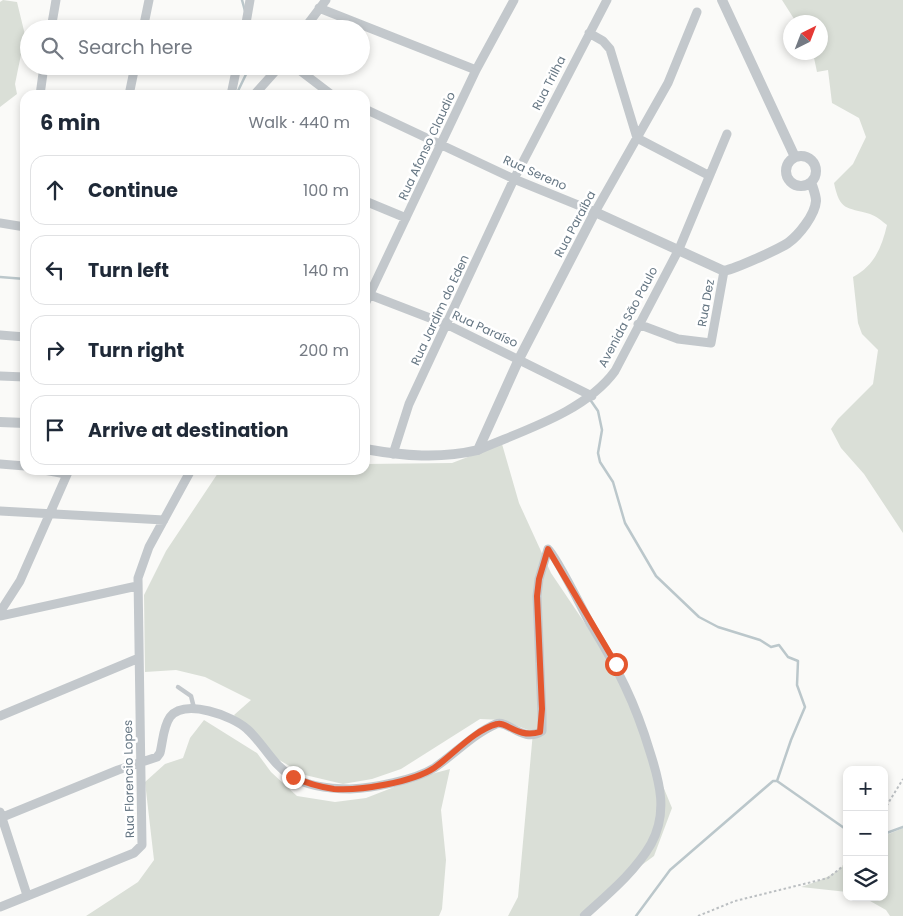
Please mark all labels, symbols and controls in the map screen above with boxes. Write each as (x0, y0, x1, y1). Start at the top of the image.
north arrow (783, 15, 828, 60)
search box (20, 20, 370, 75)
icon: search (38, 34, 66, 62)
text: Search here (78, 34, 192, 61)
street label: Rua Trilha (528, 53, 570, 113)
street label: Rua Afonso Claudio (394, 89, 459, 203)
text: 6 min (40, 108, 100, 137)
text: Walk · 440 m (249, 111, 350, 134)
street label: Rua Sereno (501, 151, 570, 194)
icon: ahead (41, 176, 69, 204)
text: Continue (88, 177, 178, 204)
text: 100 m (303, 179, 349, 202)
street label: Rua Paraíba (550, 187, 599, 260)
street label: Rua Jardim do Eden (406, 252, 473, 368)
icon: left (41, 256, 69, 284)
text: Turn left (88, 257, 169, 284)
text: 140 m (303, 259, 349, 282)
street label: Avenida São Paulo (594, 263, 661, 370)
street label: Rua Dez (693, 278, 718, 328)
street label: Rua Paraíso (450, 306, 521, 351)
icon: right (41, 336, 69, 364)
text: Turn right (88, 337, 184, 364)
text: 200 m (299, 339, 349, 362)
icon: arrive (41, 416, 69, 444)
text: Arrive at destination (88, 417, 289, 444)
route start (605, 653, 628, 676)
street label: Rua Florencio Lopes (119, 720, 138, 838)
route end (282, 766, 305, 789)
map controls (843, 766, 888, 901)
button: + (843, 766, 888, 811)
button: − (843, 811, 888, 856)
button: layers (843, 856, 888, 901)

